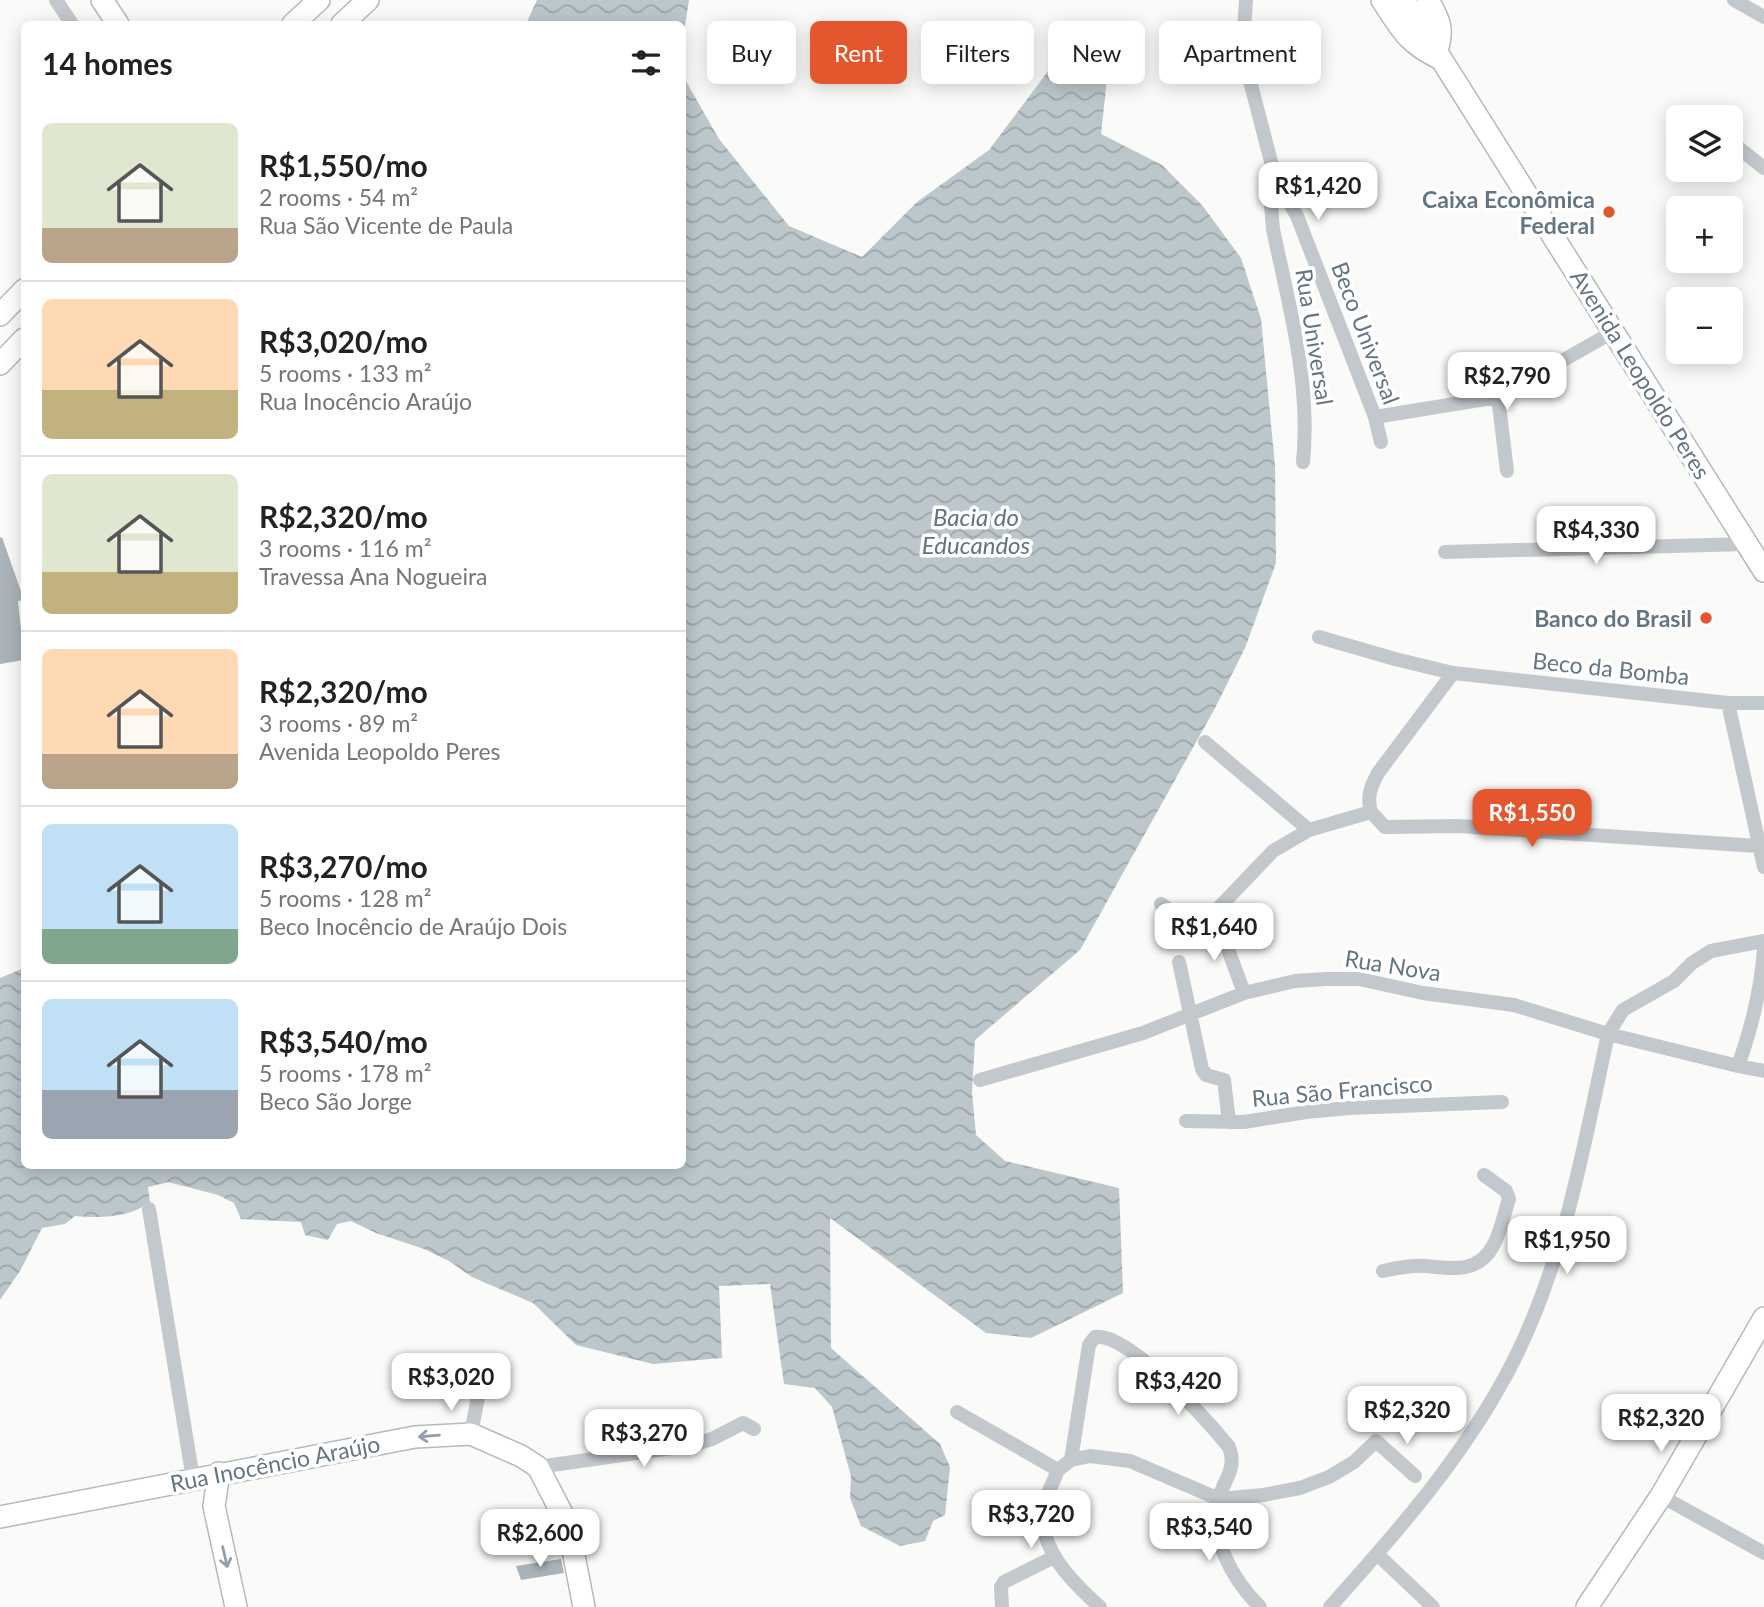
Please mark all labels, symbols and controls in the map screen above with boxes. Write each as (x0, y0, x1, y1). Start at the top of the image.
chip: Buy (707, 21, 796, 84)
chip: Rent (810, 21, 907, 84)
chip: Filters (921, 21, 1034, 84)
chip: New (1048, 21, 1145, 84)
chip: Apartment (1159, 21, 1321, 84)
icon: filters (627, 44, 665, 82)
text: 14 homes (42, 45, 173, 81)
map controls (1666, 105, 1743, 364)
button: layers (1666, 105, 1743, 182)
text: R$1,550/mo (259, 147, 428, 183)
icon: home (98, 151, 182, 235)
pin: R$1,420 (1253, 162, 1383, 222)
text: R$1,420 (1275, 171, 1361, 199)
text: 2 rooms · 54 m² (259, 183, 418, 211)
place label: Caixa Econômica Federal (1422, 185, 1595, 239)
button: + (1666, 196, 1743, 273)
marker: Caixa Econômica Federal (1601, 204, 1617, 220)
text: Rua São Vicente de Paula (259, 211, 513, 239)
street label: Beco Universal (1326, 258, 1406, 408)
street label: Avenida Leopoldo Peres (1565, 264, 1717, 484)
street label: Rua Universal (1290, 267, 1340, 407)
button: − (1666, 287, 1743, 364)
text: R$3,020/mo (259, 323, 428, 359)
icon: home (98, 327, 182, 411)
pin: R$2,790 (1442, 352, 1572, 412)
text: 5 rooms · 133 m² (259, 359, 431, 387)
text: R$2,790 (1464, 361, 1550, 389)
text: Rua Inocêncio Araújo (259, 387, 472, 415)
text: R$2,320/mo (259, 498, 428, 534)
icon: home (98, 502, 182, 586)
water label: Bacia do Educandos (922, 502, 1031, 559)
pin: R$4,330 (1531, 506, 1661, 566)
text: R$4,330 (1553, 515, 1639, 543)
text: 3 rooms · 116 m² (259, 534, 431, 562)
text: Travessa Ana Nogueira (259, 562, 488, 590)
place label: Banco do Brasil (1534, 604, 1692, 632)
marker: Banco do Brasil (1698, 610, 1714, 626)
street label: Beco da Bomba (1531, 646, 1691, 690)
text: R$2,320/mo (259, 673, 428, 709)
icon: home (98, 677, 182, 761)
text: 3 rooms · 89 m² (259, 709, 418, 737)
text: Avenida Leopoldo Peres (259, 737, 501, 765)
pin: R$1,550 (1467, 790, 1597, 849)
text: R$1,550 (1489, 798, 1575, 826)
text: R$3,270/mo (259, 848, 428, 884)
icon: home (98, 852, 182, 936)
text: 5 rooms · 128 m² (259, 884, 431, 912)
pin: R$1,640 (1149, 904, 1279, 963)
text: Beco Inocêncio de Araújo Dois (259, 912, 567, 940)
text: R$1,640 (1171, 912, 1257, 940)
street label: Rua Nova (1343, 944, 1443, 986)
text: R$3,540/mo (259, 1023, 428, 1059)
icon: home (98, 1027, 182, 1111)
text: 5 rooms · 178 m² (259, 1059, 431, 1087)
street label: Rua São Francisco (1250, 1068, 1434, 1112)
text: Beco São Jorge (259, 1087, 412, 1115)
pin: R$1,950 (1502, 1216, 1632, 1276)
text: R$1,950 (1524, 1225, 1610, 1253)
pin: R$3,020 (386, 1354, 516, 1413)
pin: R$3,420 (1113, 1358, 1243, 1417)
text: R$3,020 (408, 1362, 494, 1390)
text: R$3,420 (1135, 1366, 1221, 1394)
pin: R$2,320 (1342, 1386, 1472, 1446)
pin: R$2,320 (1596, 1394, 1726, 1454)
text: R$2,320 (1364, 1395, 1450, 1423)
text: R$2,320 (1618, 1403, 1704, 1431)
pin: R$3,270 (579, 1410, 709, 1469)
text: R$3,270 (601, 1418, 687, 1446)
street label: Rua Inocêncio Araújo (168, 1429, 382, 1497)
one-way arrow (418, 1430, 441, 1443)
pin: R$3,720 (966, 1490, 1096, 1550)
text: R$3,720 (988, 1499, 1074, 1527)
pin: R$3,540 (1144, 1504, 1274, 1563)
pin: R$2,600 (475, 1510, 605, 1569)
text: R$3,540 (1166, 1512, 1252, 1540)
text: R$2,600 (497, 1518, 583, 1546)
one-way arrow (219, 1545, 232, 1568)

